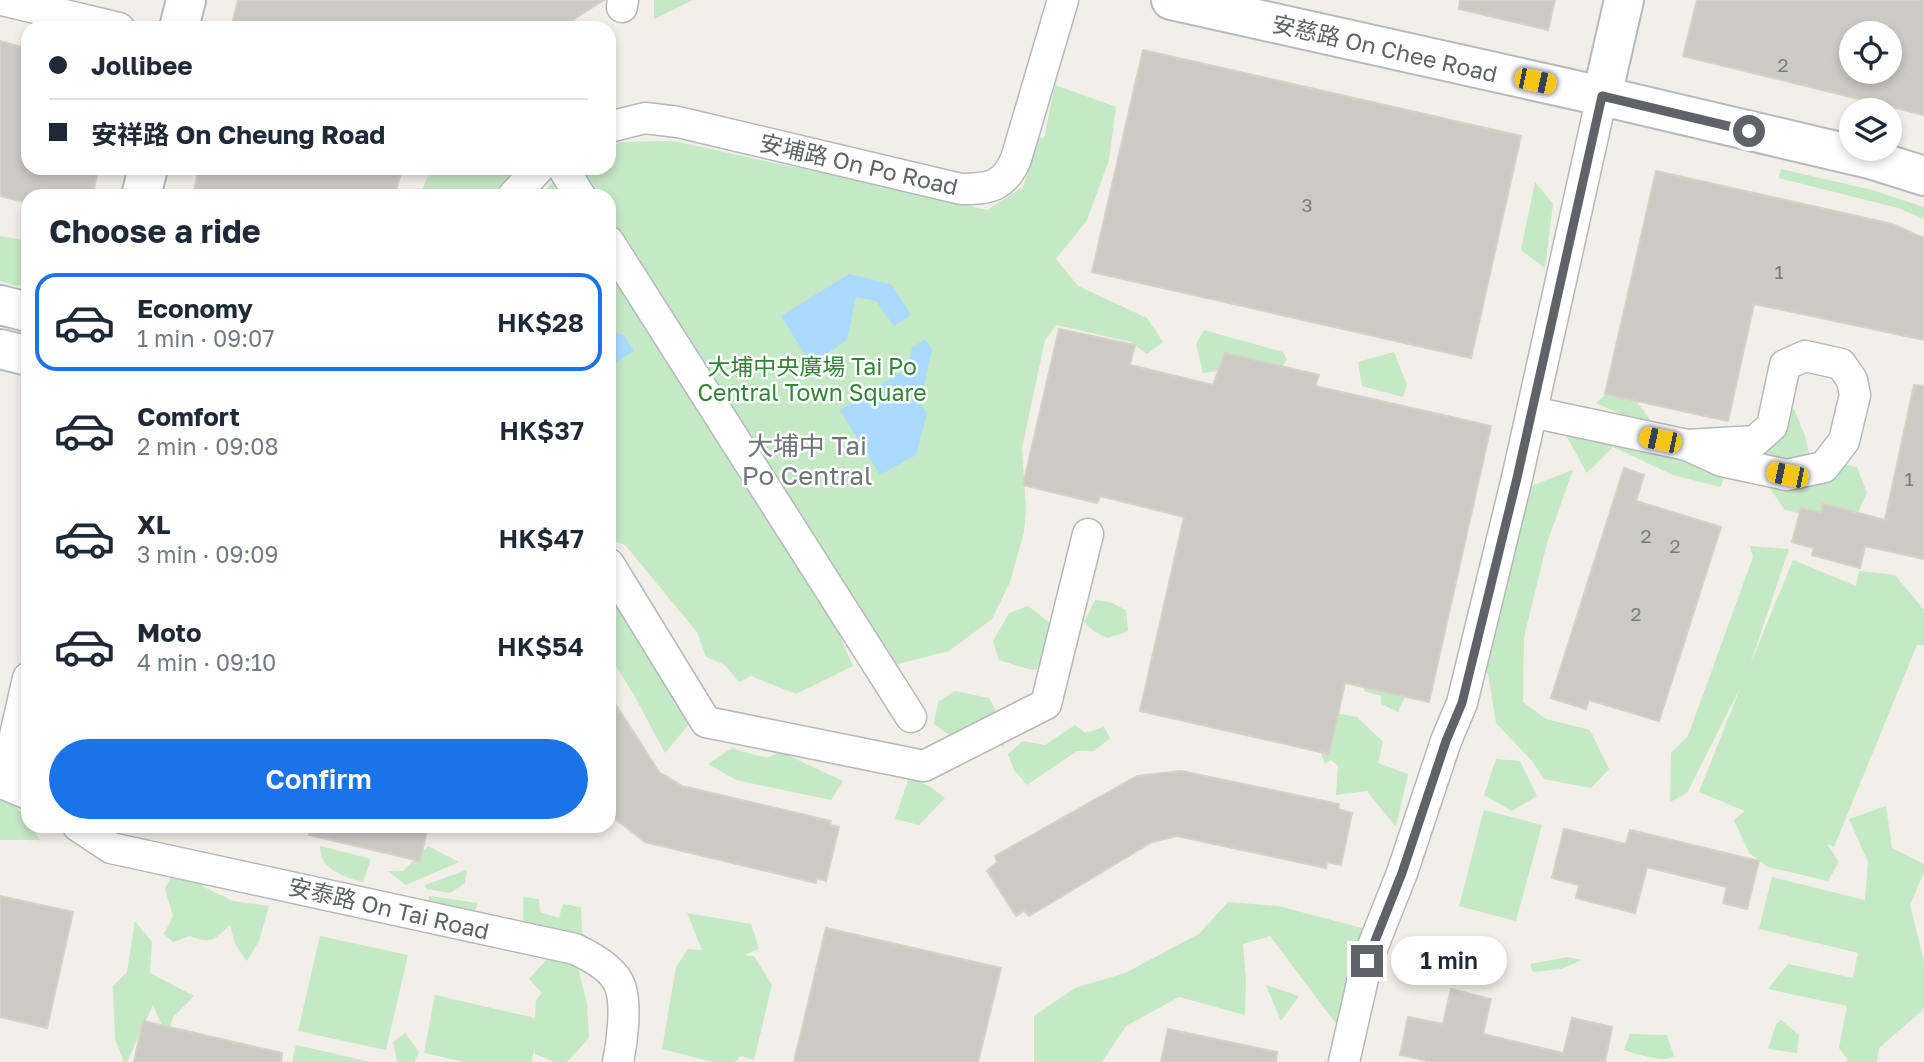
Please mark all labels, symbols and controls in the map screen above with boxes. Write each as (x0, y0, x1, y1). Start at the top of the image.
street label: 安慈路 On Chee Road (1270, 8, 1500, 88)
map controls (1839, 21, 1902, 161)
button: locate (1839, 21, 1902, 84)
text: Jollibee (91, 50, 193, 81)
house number: 2 (1777, 53, 1789, 76)
car (1513, 66, 1558, 96)
button: layers (1839, 98, 1902, 161)
route start (1733, 115, 1765, 147)
text: 安祥路 On Cheung Road (91, 119, 385, 150)
street label: 安埔路 On Po Road (757, 128, 961, 200)
house number: 3 (1301, 193, 1313, 216)
text: Choose a ride (49, 212, 261, 250)
house number: 1 (1774, 260, 1784, 283)
icon: car (53, 291, 116, 354)
text: Economy (137, 293, 253, 324)
text: HK$28 (497, 307, 584, 338)
text: 1 min · 09:07 (137, 324, 275, 352)
park label: 大埔中央廣場 Tai Po Central Town Square (697, 352, 927, 406)
icon: car (53, 399, 116, 462)
text: Comfort (137, 401, 240, 432)
text: HK$37 (499, 415, 584, 446)
car (1638, 425, 1683, 455)
district label: 大埔中 Tai Po Central (742, 430, 872, 491)
text: 2 min · 09:08 (137, 432, 279, 460)
car (1765, 460, 1810, 490)
house number: 1 (1904, 467, 1914, 490)
icon: car (53, 507, 116, 570)
text: XL (137, 509, 171, 540)
text: HK$47 (499, 523, 584, 554)
house number: 2 (1640, 524, 1652, 547)
house number: 2 (1669, 534, 1681, 557)
text: 3 min · 09:09 (137, 540, 279, 568)
house number: 2 (1630, 602, 1642, 625)
icon: car (53, 615, 116, 678)
text: Moto (137, 617, 202, 648)
text: HK$54 (497, 631, 584, 662)
text: 4 min · 09:10 (137, 648, 276, 676)
button: Confirm (49, 739, 588, 819)
street label: 安泰路 On Tai Road (286, 871, 492, 945)
callout: 1 min (1392, 936, 1507, 986)
route end (1351, 945, 1383, 977)
text: 1 min (1420, 946, 1478, 974)

